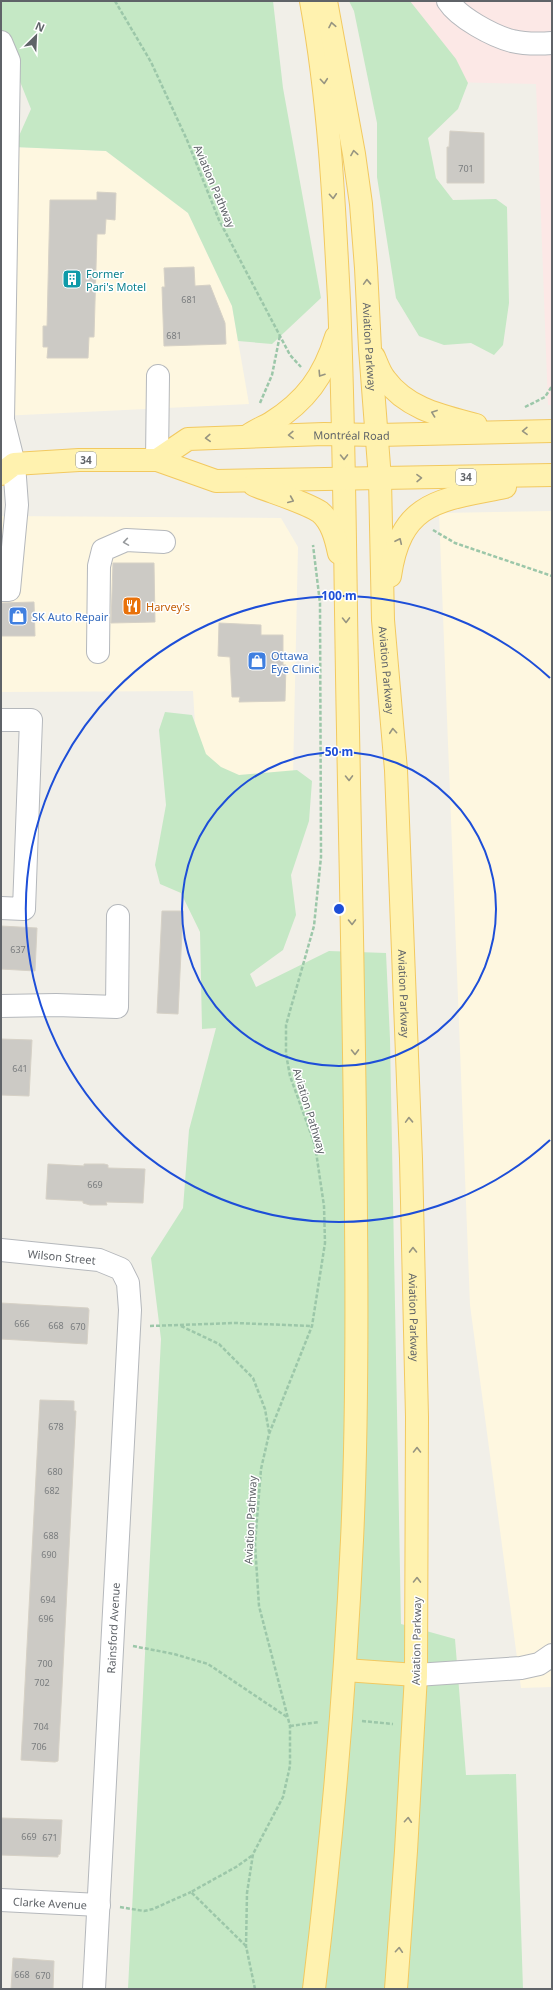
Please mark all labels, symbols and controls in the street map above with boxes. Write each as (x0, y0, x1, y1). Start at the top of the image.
north arrow (16, 16, 56, 56)
text: N (33, 18, 47, 35)
one-way arrow (328, 22, 336, 28)
one-way arrow (319, 78, 328, 84)
street label: Aviation Pathway (191, 142, 239, 230)
one-way arrow (350, 150, 359, 156)
house number: 701 (458, 162, 474, 175)
one-way arrow (329, 193, 338, 200)
place label: Former Pari's Motel (86, 266, 146, 294)
building icon: Former Pari's Motel (61, 268, 83, 290)
one-way arrow (363, 279, 371, 285)
house number: 681 (181, 293, 197, 306)
street label: Aviation Parkway (360, 302, 381, 392)
house number: 681 (166, 329, 182, 342)
one-way arrow (318, 369, 325, 376)
one-way arrow (431, 409, 438, 417)
street label: Montréal Road (313, 426, 390, 443)
one-way arrow (522, 427, 528, 435)
one-way arrow (288, 431, 294, 439)
one-way arrow (205, 433, 211, 442)
road number: 34 (76, 452, 96, 468)
one-way arrow (340, 454, 348, 460)
road number: 34 (456, 469, 476, 485)
one-way arrow (416, 474, 422, 483)
one-way arrow (287, 495, 294, 503)
one-way arrow (123, 537, 129, 545)
one-way arrow (394, 538, 402, 546)
text: 100 m (321, 587, 357, 604)
restaurant icon: Harvey's (121, 595, 143, 617)
place label: Harvey's (146, 599, 190, 614)
shop icon: SK Auto Repair (7, 605, 29, 627)
place label: SK Auto Repair (32, 609, 109, 624)
one-way arrow (342, 617, 350, 623)
street label: Aviation Parkway (376, 625, 399, 715)
place label: Ottawa Eye Clinic (271, 648, 319, 676)
shop icon: Ottawa Eye Clinic (246, 650, 268, 672)
one-way arrow (388, 728, 397, 734)
text: 50 m (325, 743, 353, 760)
one-way arrow (345, 775, 353, 781)
centre of rings (332, 902, 346, 916)
one-way arrow (348, 919, 356, 925)
house number: 637 (10, 943, 26, 956)
street label: Aviation Parkway (395, 949, 414, 1038)
one-way arrow (351, 1049, 359, 1055)
house number: 641 (12, 1062, 28, 1075)
street label: Aviation Pathway (290, 1066, 330, 1156)
one-way arrow (405, 1117, 414, 1123)
house number: 669 (87, 1178, 103, 1191)
street label: Wilson Street (27, 1245, 96, 1267)
one-way arrow (409, 1247, 418, 1253)
street label: Aviation Parkway (406, 1273, 423, 1362)
house number: 666 (14, 1317, 30, 1330)
house number: 668 (48, 1319, 64, 1332)
house number: 670 (70, 1320, 86, 1333)
house number: 678 (48, 1420, 64, 1433)
one-way arrow (413, 1447, 421, 1453)
house number: 680 (47, 1465, 63, 1478)
street label: Aviation Pathway (240, 1475, 260, 1565)
house number: 682 (44, 1484, 60, 1497)
house number: 688 (43, 1529, 59, 1542)
house number: 690 (41, 1548, 57, 1561)
one-way arrow (413, 1577, 421, 1583)
street label: Rainsford Avenue (103, 1582, 123, 1674)
house number: 694 (40, 1593, 56, 1606)
street label: Aviation Parkway (408, 1596, 424, 1685)
house number: 696 (38, 1612, 54, 1625)
house number: 700 (37, 1657, 53, 1670)
house number: 702 (34, 1676, 50, 1689)
house number: 704 (33, 1720, 49, 1733)
house number: 706 (31, 1740, 47, 1753)
one-way arrow (404, 1817, 412, 1823)
house number: 669 (21, 1830, 37, 1843)
house number: 671 (42, 1831, 58, 1844)
street label: Clarke Avenue (13, 1893, 87, 1912)
one-way arrow (394, 1947, 403, 1953)
house number: 668 (14, 1968, 30, 1981)
house number: 670 (35, 1969, 51, 1982)

